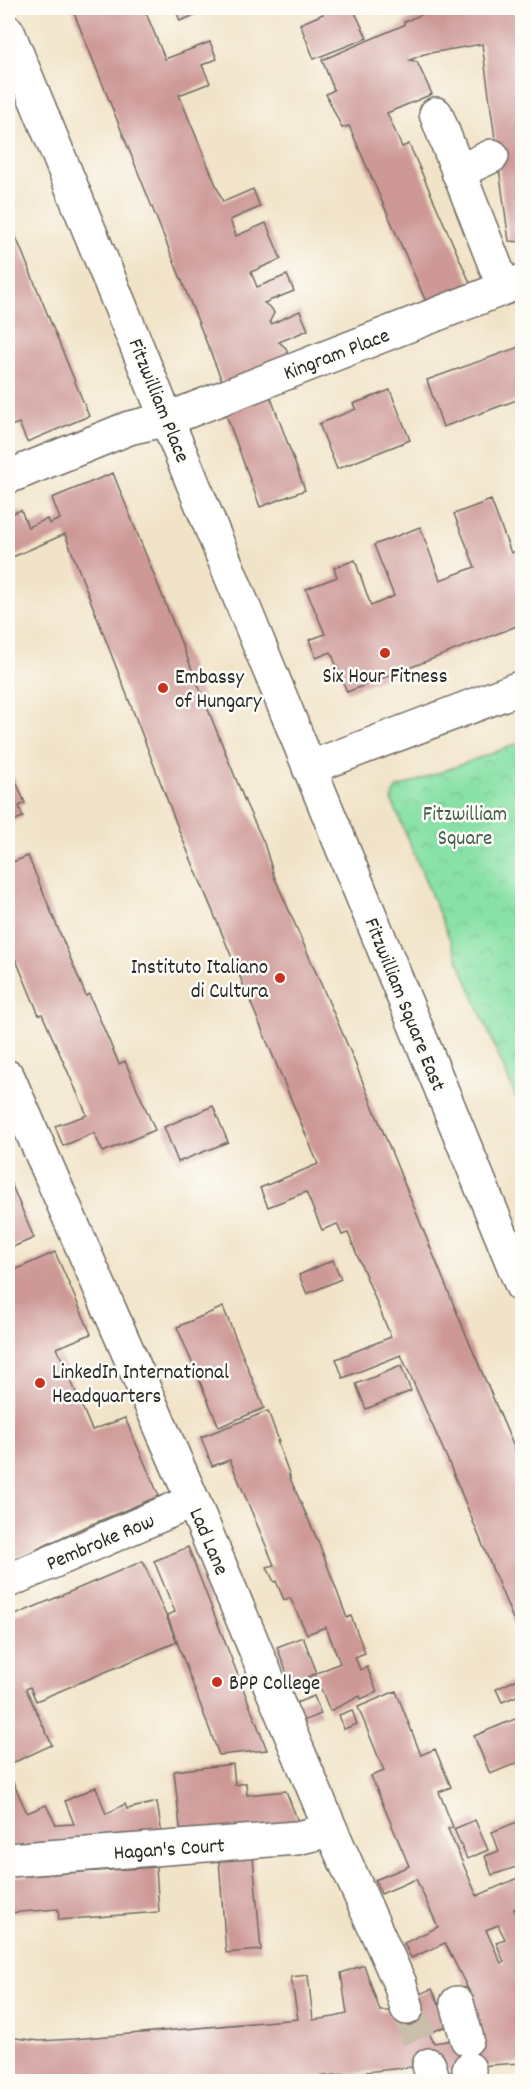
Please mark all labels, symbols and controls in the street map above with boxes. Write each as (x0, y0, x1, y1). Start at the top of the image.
street label: Kingram Place (280, 322, 394, 390)
street label: Fitzwilliam Place (119, 335, 196, 468)
marker: Six Hour Fitness (378, 646, 392, 660)
place label: Six Hour Fitness (322, 663, 448, 693)
place label: Embassy of Hungary (175, 664, 262, 718)
marker: Embassy of Hungary (156, 681, 170, 695)
park label: Fitzwilliam Square (423, 801, 507, 855)
street label: Fitzwilliam Square East (355, 914, 452, 1097)
place label: Instituto Italiano di Cultura (131, 954, 269, 1008)
marker: Instituto Italiano di Cultura (273, 971, 287, 985)
place label: LinkedIn International Headquarters (52, 1359, 229, 1413)
marker: LinkedIn International Headquarters (33, 1376, 47, 1390)
street label: Lad Lane (180, 1504, 235, 1580)
street label: Pembroke Row (42, 1507, 160, 1580)
place label: BPP College (229, 1670, 320, 1700)
marker: BPP College (210, 1675, 224, 1689)
street label: Hagan's Court (113, 1832, 226, 1870)

